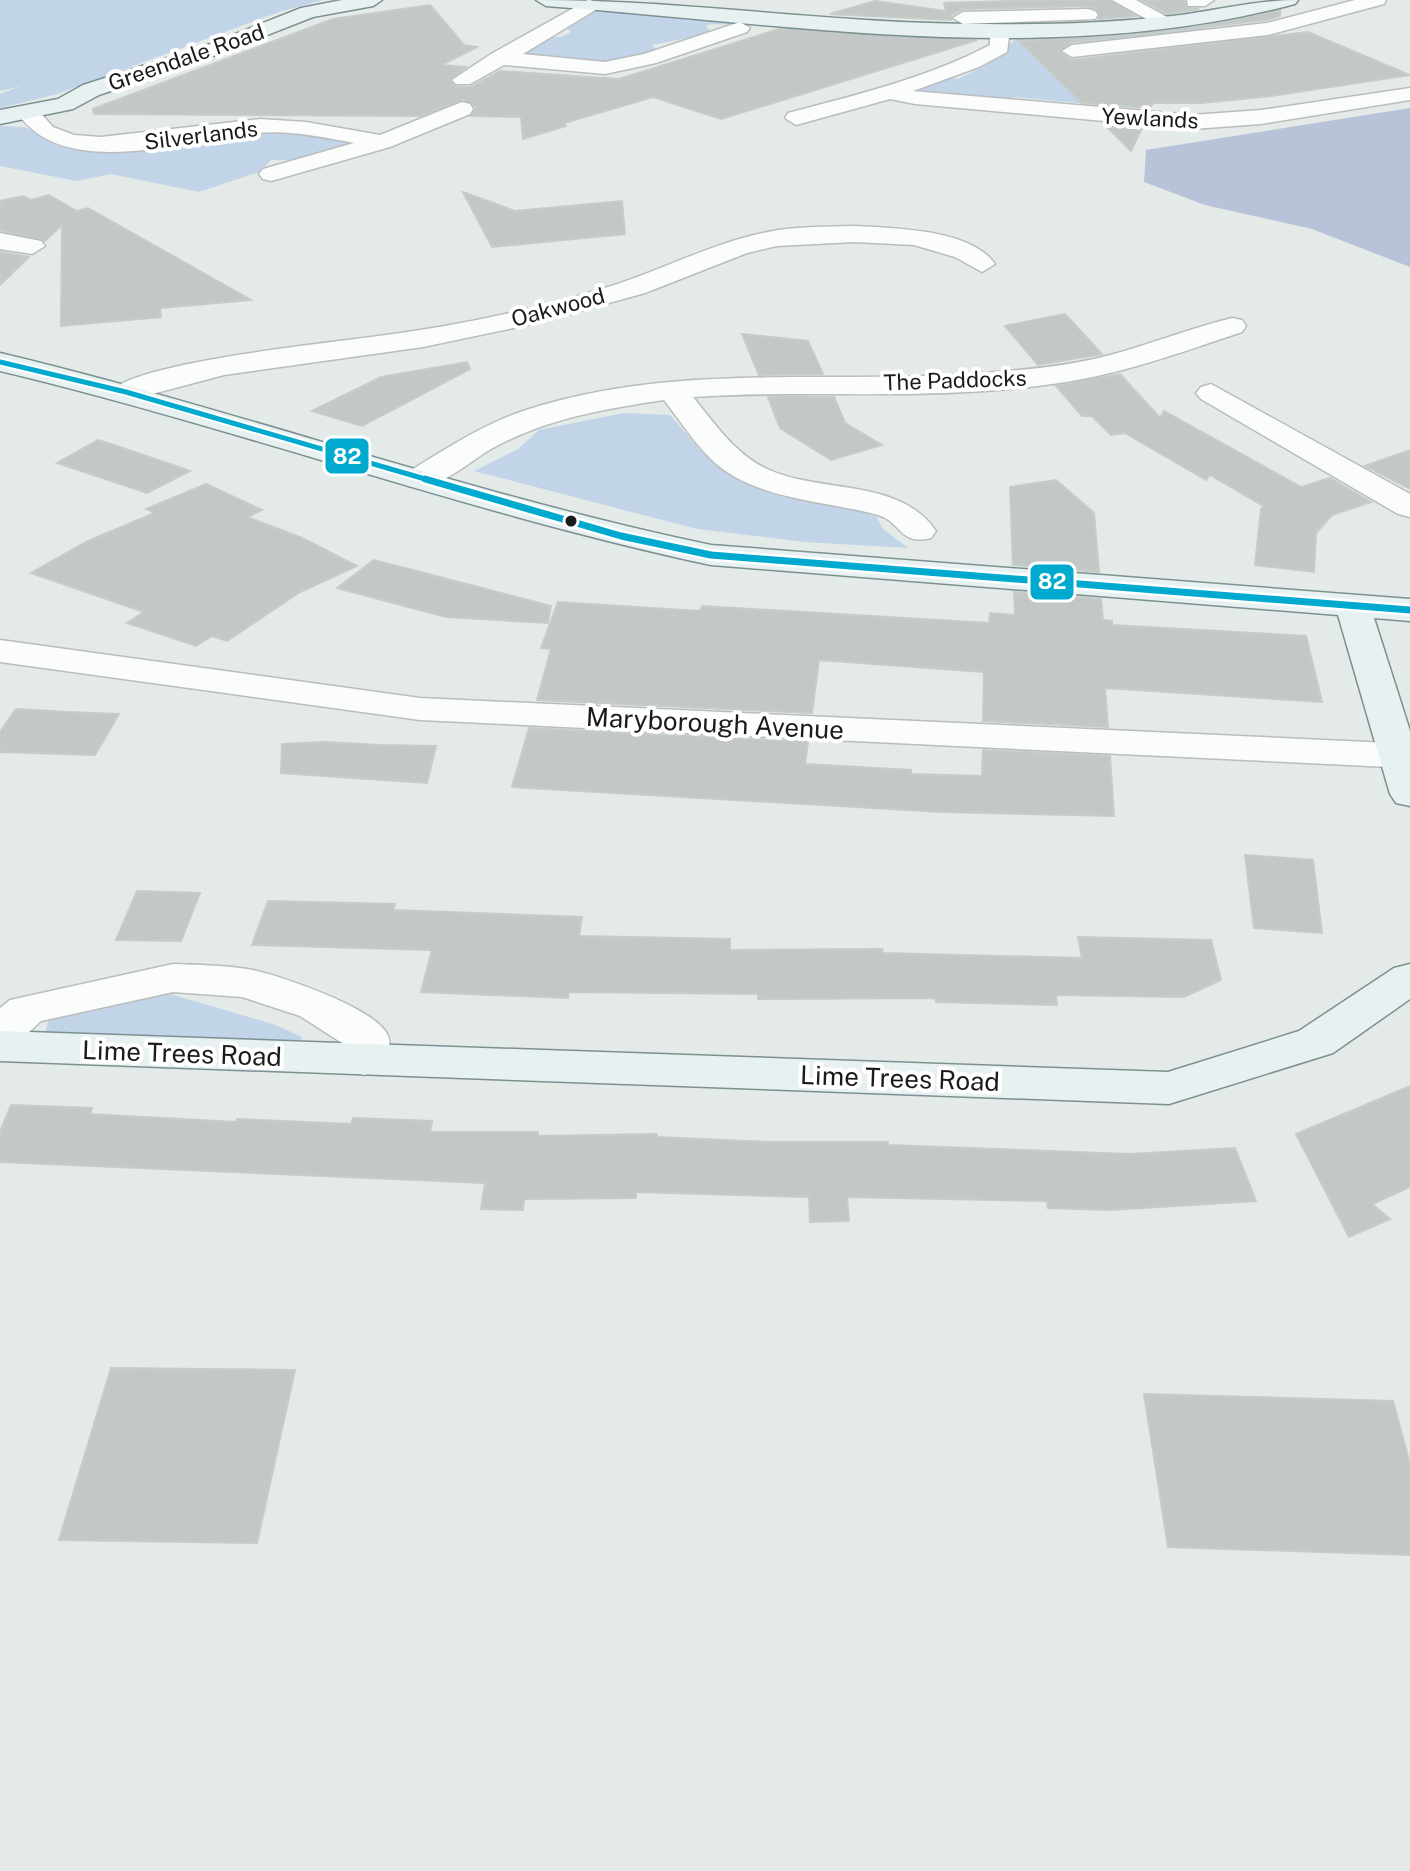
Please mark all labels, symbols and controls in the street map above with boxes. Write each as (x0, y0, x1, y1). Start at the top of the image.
street label: Greendale Road (105, 18, 267, 96)
street label: Yewlands (1101, 102, 1199, 134)
street label: Silverlands (143, 115, 259, 155)
street label: Oakwood (508, 282, 608, 332)
street label: The Paddocks (883, 365, 1027, 395)
line badge: 82 (324, 437, 370, 475)
text: 82 (333, 443, 361, 469)
unlabelled marker (563, 513, 579, 529)
line badge: 82 (1029, 563, 1075, 601)
text: 82 (1038, 568, 1066, 594)
street label: Maryborough Avenue (585, 701, 845, 745)
street label: Lime Trees Road (82, 1034, 282, 1072)
street label: Lime Trees Road (800, 1059, 1000, 1097)

